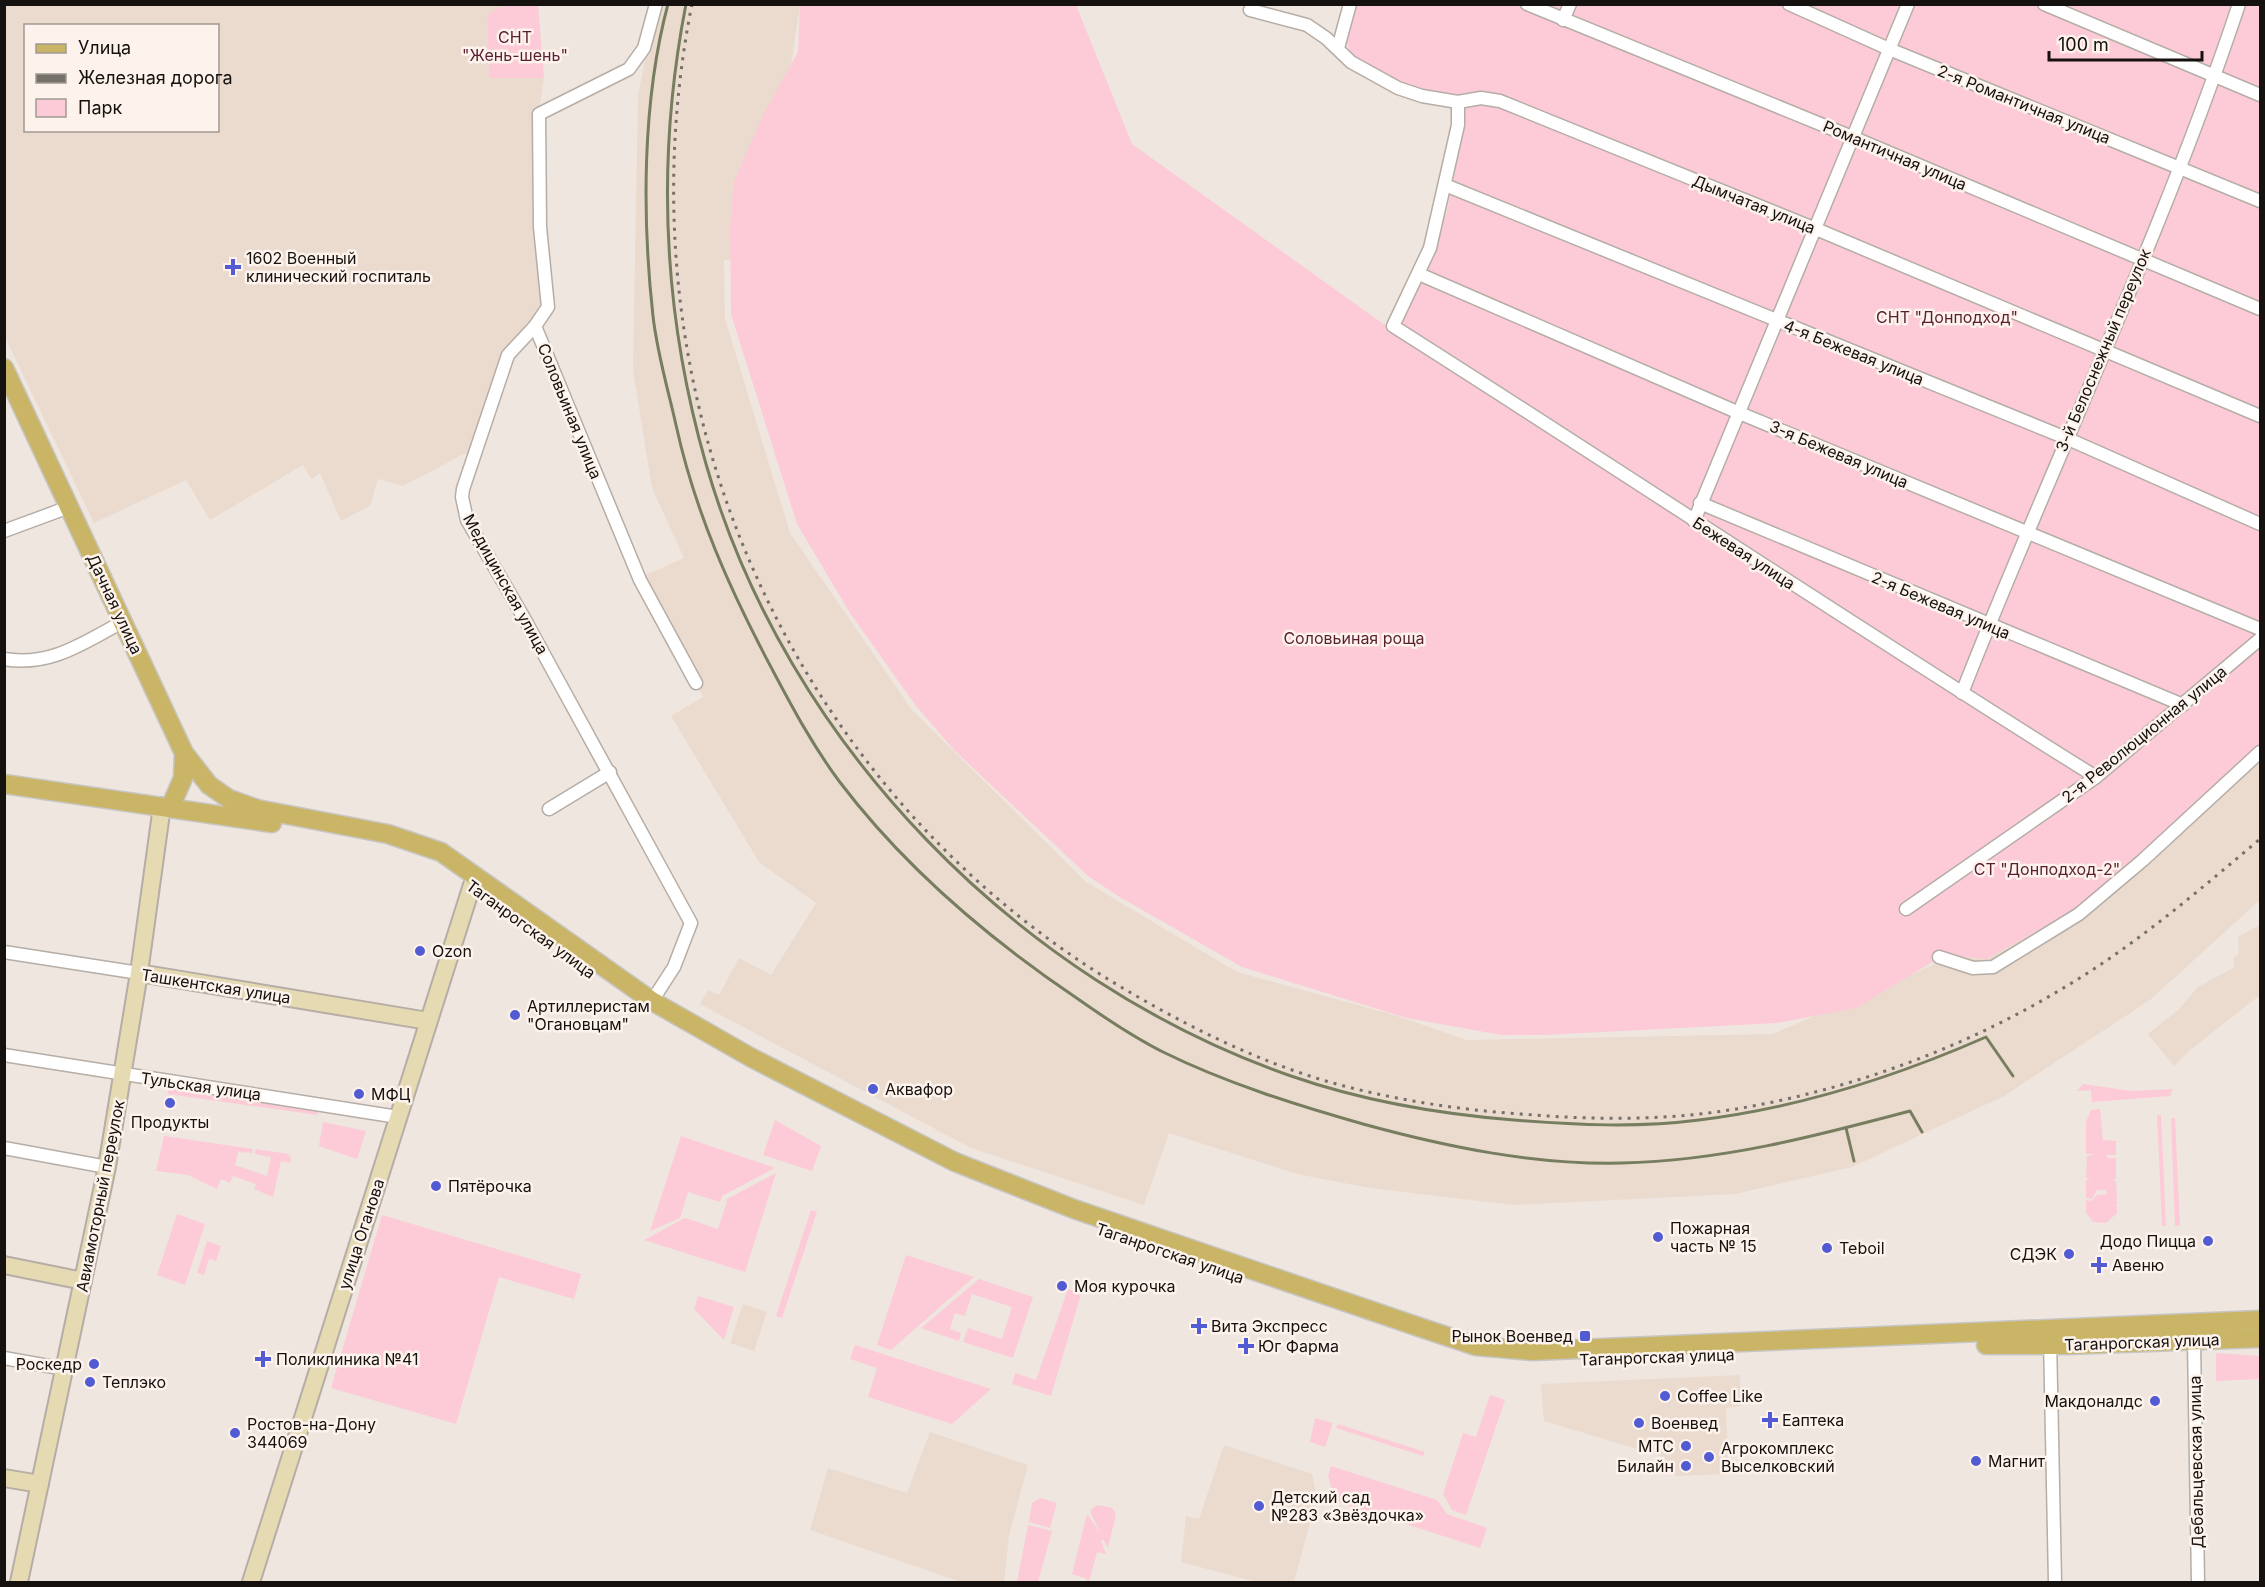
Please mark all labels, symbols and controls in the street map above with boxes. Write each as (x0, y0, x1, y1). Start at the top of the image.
legend (24, 24, 219, 132)
scale bar (2049, 24, 2202, 62)
park label: СНТ "Жень-шень" (462, 27, 568, 65)
text: 100 m (2058, 34, 2109, 55)
text: Улица (78, 37, 131, 58)
street label: 2-я Романтичная улица (1935, 60, 2113, 148)
text: Железная дорога (78, 67, 233, 88)
text: Парк (78, 97, 123, 118)
street label: Романтичная улица (1820, 116, 1970, 194)
street label: Дымчатая улица (1690, 170, 1818, 238)
street label: 3-й Белоснежный переулок (2051, 245, 2155, 455)
place label: 1602 Военный клинический госпиталь (246, 248, 431, 286)
marker: 1602 Военный клинический госпиталь (224, 258, 242, 276)
park label: СНТ "Донподход" (1876, 307, 2018, 327)
street label: 4-я Бежевая улица (1781, 315, 1927, 389)
street label: Соловьиная улица (534, 340, 606, 482)
street label: 3-я Бежевая улица (1767, 416, 1911, 492)
street label: Медицинская улица (459, 510, 553, 658)
street label: Бежевая улица (1689, 512, 1799, 594)
street label: Дачная улица (83, 551, 147, 657)
street label: 2-я Бежевая улица (1869, 567, 2013, 643)
park label: Соловьиная роща (1283, 628, 1425, 648)
street label: 2-я Революционная улица (2057, 661, 2231, 807)
park label: СТ "Донподход-2" (1974, 859, 2120, 879)
street label: Таганрогская улица (462, 875, 600, 983)
place label: Ozon (432, 941, 472, 961)
marker: Ozon (413, 944, 427, 958)
street label: Ташкентская улица (140, 964, 292, 1008)
place label: Артиллеристам "Огановцам" (527, 996, 650, 1034)
marker: Артиллеристам "Огановцам" (508, 1008, 522, 1022)
street label: Тульская улица (140, 1068, 262, 1104)
place label: Аквафор (885, 1079, 953, 1099)
marker: Аквафор (866, 1082, 880, 1096)
place label: МФЦ (371, 1084, 411, 1104)
marker: МФЦ (352, 1087, 366, 1101)
marker: Продукты (163, 1096, 177, 1110)
street label: Авиамоторный переулок (72, 1098, 129, 1294)
place label: Продукты (131, 1112, 209, 1132)
street label: улица Оганова (334, 1176, 388, 1292)
place label: Пятёрочка (448, 1176, 532, 1196)
marker: Пятёрочка (429, 1179, 443, 1193)
street label: Таганрогская улица (1093, 1218, 1247, 1288)
place label: Пожарная часть № 15 (1670, 1218, 1757, 1256)
marker: Пожарная часть № 15 (1651, 1230, 1665, 1244)
place label: Додо Пицца (2100, 1231, 2196, 1251)
marker: Додо Пицца (2201, 1234, 2215, 1248)
place label: Teboil (1839, 1238, 1885, 1258)
marker: Teboil (1820, 1241, 1834, 1255)
place label: СДЭК (2010, 1244, 2057, 1264)
marker: СДЭК (2062, 1247, 2076, 1261)
place label: Авеню (2112, 1255, 2164, 1275)
marker: Авеню (2090, 1256, 2108, 1274)
place label: Моя курочка (1074, 1276, 1176, 1296)
marker: Моя курочка (1055, 1279, 1069, 1293)
place label: Вита Экспресс (1211, 1316, 1328, 1336)
marker: Вита Экспресс (1192, 1319, 1206, 1333)
place label: Рынок Военвед (1452, 1326, 1573, 1346)
marker: Рынок Военвед (1578, 1329, 1592, 1343)
street label: Таганрогская улица (2064, 1329, 2220, 1355)
place label: Юг Фарма (1258, 1336, 1339, 1356)
marker: Юг Фарма (1239, 1339, 1253, 1353)
street label: Таганрогская улица (1579, 1344, 1735, 1370)
place label: Поликлиника №41 (276, 1349, 419, 1369)
marker: Поликлиника №41 (254, 1350, 272, 1368)
place label: Роскедр (16, 1354, 82, 1374)
marker: Роскедр (87, 1357, 101, 1371)
place label: Теплэко (102, 1372, 166, 1392)
marker: Теплэко (83, 1375, 97, 1389)
street label: Дебальцевская улица (2184, 1376, 2208, 1548)
place label: Coffee Like (1677, 1386, 1763, 1406)
marker: Coffee Like (1658, 1389, 1672, 1403)
place label: Макдоналдс (2044, 1391, 2143, 1411)
marker: Макдоналдс (2148, 1394, 2162, 1408)
place label: Еаптека (1782, 1410, 1844, 1430)
place label: Военвед (1651, 1413, 1718, 1433)
marker: Еаптека (1763, 1413, 1777, 1427)
place label: Ростов-на-Дону 344069 (247, 1414, 376, 1452)
marker: Военвед (1632, 1416, 1646, 1430)
marker: Ростов-на-Дону 344069 (228, 1426, 242, 1440)
place label: МТС (1638, 1436, 1674, 1456)
place label: Агрокомплекс Выселковский (1721, 1438, 1835, 1476)
marker: МТС (1679, 1439, 1693, 1453)
marker: Агрокомплекс Выселковский (1702, 1450, 1716, 1464)
place label: Магнит (1988, 1451, 2046, 1471)
marker: Магнит (1969, 1454, 1983, 1468)
place label: Билайн (1617, 1456, 1674, 1476)
marker: Билайн (1679, 1459, 1693, 1473)
place label: Детский сад №283 «Звёздочка» (1271, 1487, 1424, 1525)
marker: Детский сад №283 «Звёздочка» (1252, 1499, 1266, 1513)

